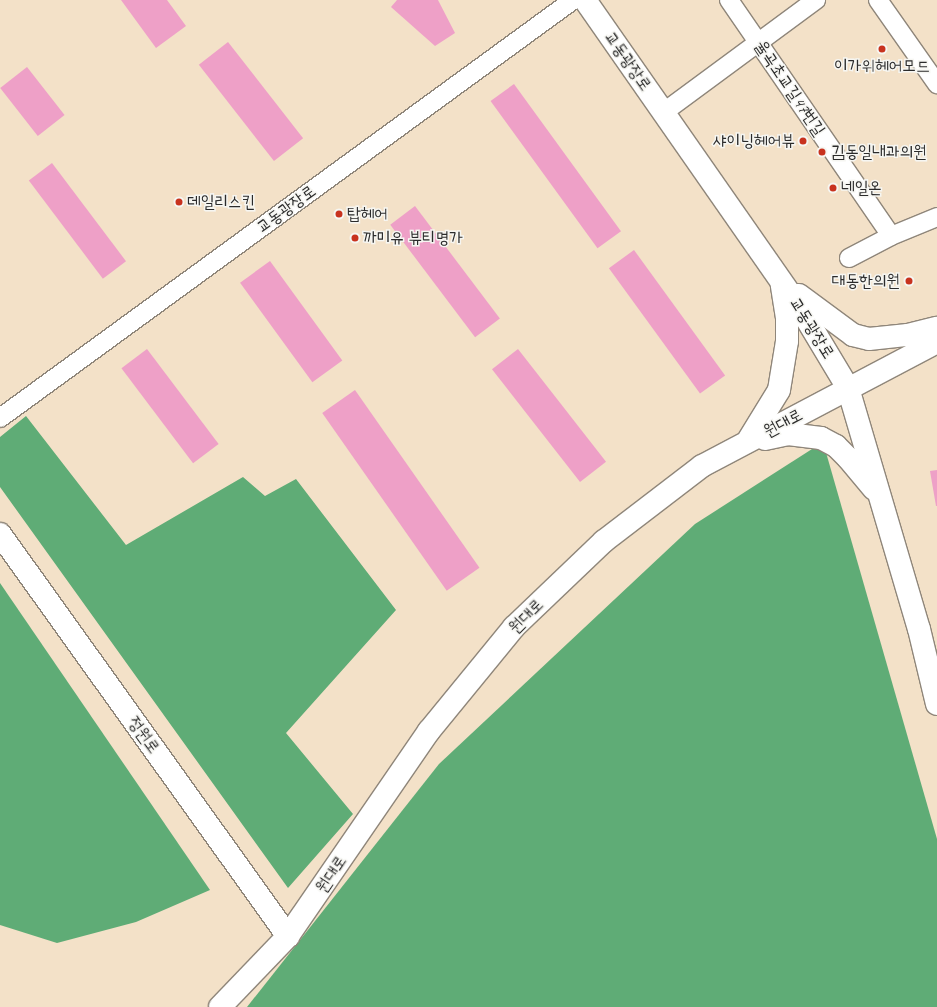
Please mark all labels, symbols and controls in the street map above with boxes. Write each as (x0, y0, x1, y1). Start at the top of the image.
street label: 교동광장로 (600, 27, 656, 95)
street label: 율곡초교길47번길 (750, 36, 830, 140)
marker: 이가위헤어모드 (877, 44, 887, 54)
place label: 이가위헤어모드 (834, 56, 930, 76)
place label: 샤이닝헤어뷰 (713, 131, 795, 151)
marker: 샤이닝헤어뷰 (798, 136, 808, 146)
place label: 김동일내과의원 (831, 142, 927, 162)
marker: 김동일내과의원 (816, 146, 828, 158)
place label: 네일온 (841, 178, 882, 198)
street label: 교동광장로 (252, 181, 320, 237)
marker: 네일온 (828, 183, 838, 193)
place label: 데일리스킨 (187, 192, 255, 212)
marker: 데일리스킨 (174, 197, 184, 207)
place label: 탑헤어 (347, 204, 388, 224)
marker: 탑헤어 (334, 209, 344, 219)
place label: 까미유 뷰티명가 (363, 228, 463, 248)
marker: 까미유 뷰티명가 (350, 233, 360, 243)
place label: 대동한의원 (832, 271, 900, 291)
marker: 대동한의원 (903, 275, 915, 287)
street label: 교동광장로 (785, 294, 839, 362)
street label: 원대로 (760, 404, 806, 442)
street label: 원대로 (504, 594, 548, 638)
street label: 정원로 (124, 712, 164, 758)
street label: 원대로 (311, 851, 351, 897)

